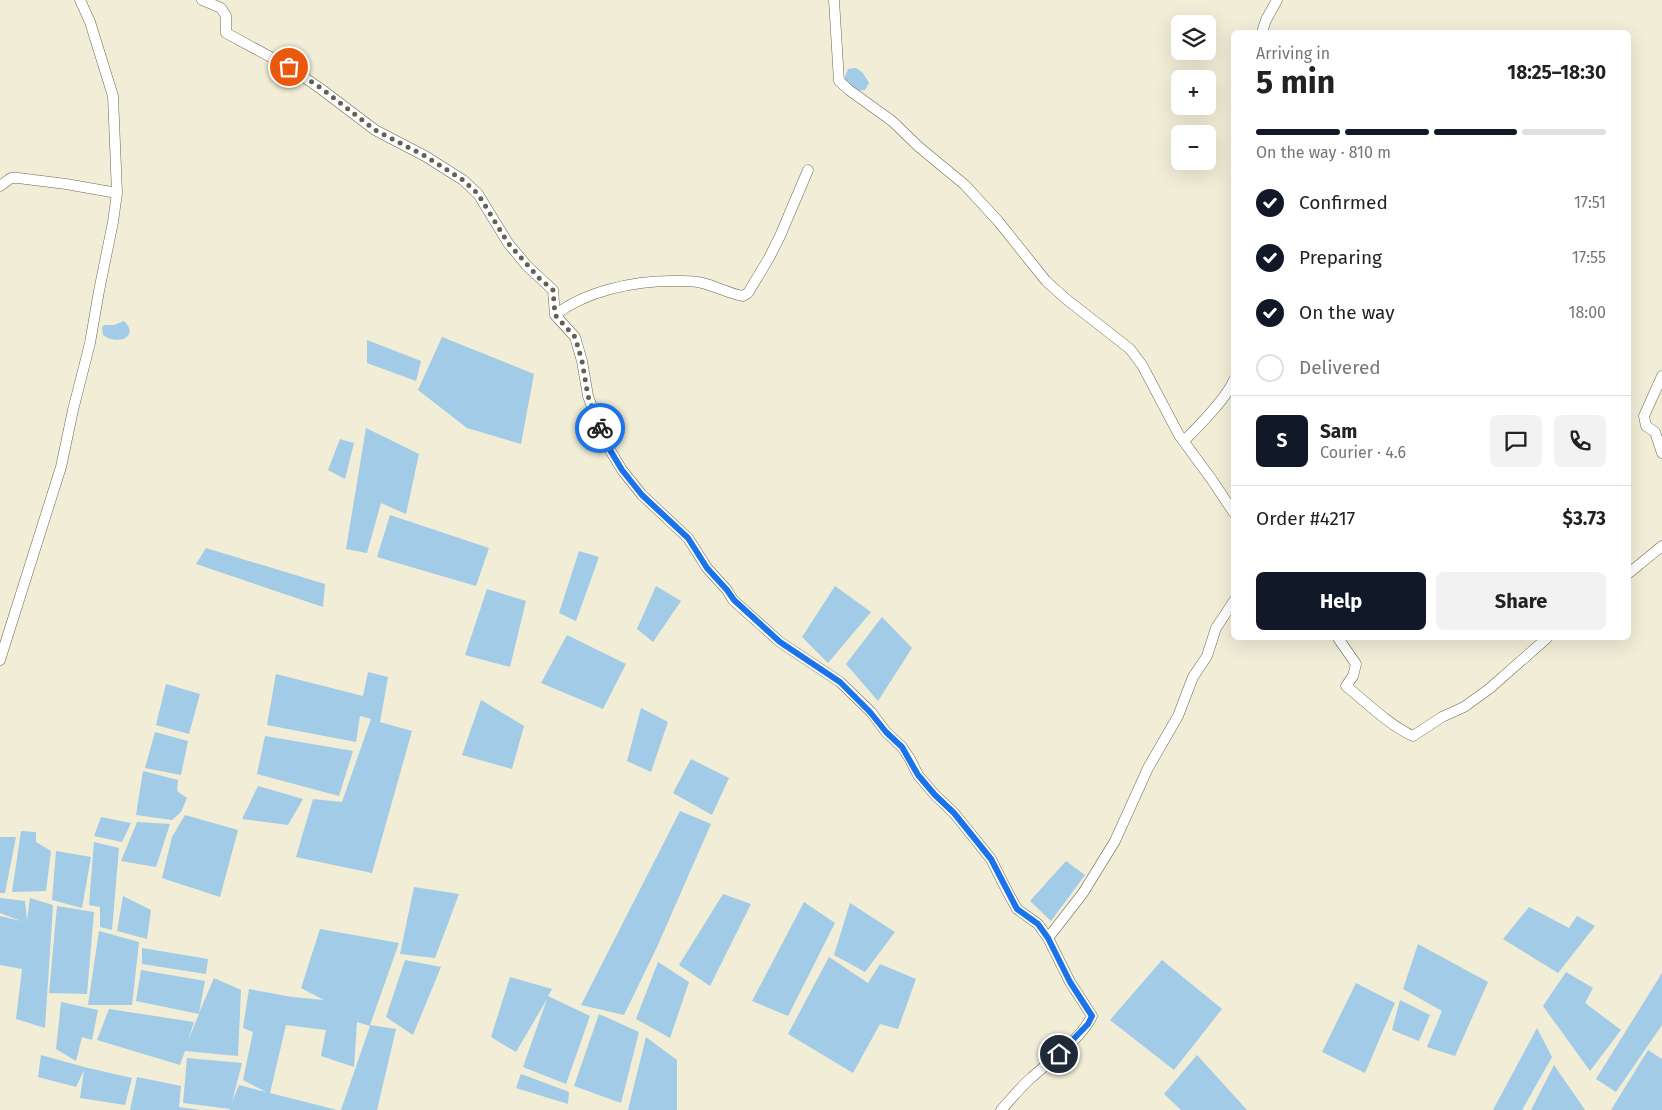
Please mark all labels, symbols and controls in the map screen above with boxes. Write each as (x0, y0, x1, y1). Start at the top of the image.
map controls (1171, 15, 1216, 170)
button: layers (1171, 15, 1216, 60)
text: Arriving in (1256, 44, 1330, 63)
pin (268, 46, 310, 88)
icon: bag (275, 53, 303, 81)
text: 18:25–18:30 (1507, 61, 1606, 84)
text: 5 min (1256, 63, 1335, 101)
button: + (1171, 70, 1216, 115)
button: − (1171, 125, 1216, 170)
text: On the way · 810 m (1256, 143, 1391, 162)
icon: check (1256, 189, 1284, 217)
text: Confirmed (1299, 191, 1388, 214)
text: 17:51 (1574, 193, 1606, 212)
icon: check (1256, 244, 1284, 272)
text: Preparing (1299, 246, 1382, 269)
text: 17:55 (1572, 248, 1606, 267)
icon: check (1256, 299, 1284, 327)
text: On the way (1299, 301, 1395, 324)
text: 18:00 (1569, 303, 1606, 322)
text: Delivered (1299, 356, 1381, 379)
courier (575, 403, 625, 453)
icon: bike (586, 414, 614, 442)
button: chat (1490, 415, 1542, 467)
button: phone (1554, 415, 1606, 467)
text: Sam (1320, 420, 1357, 443)
text: S (1277, 429, 1287, 452)
text: Courier · 4.6 (1320, 443, 1406, 462)
text: Order #4217 (1256, 507, 1355, 530)
text: $3.73 (1562, 507, 1606, 530)
button: Help (1256, 572, 1426, 630)
button: Share (1436, 572, 1606, 630)
pin (1038, 1033, 1080, 1075)
icon: home (1045, 1040, 1073, 1068)

